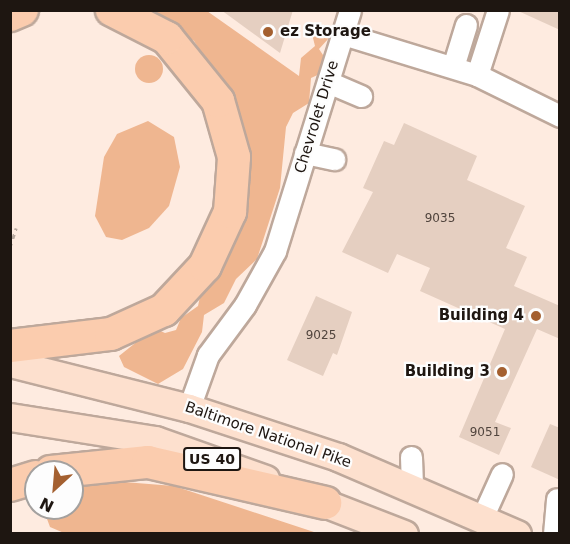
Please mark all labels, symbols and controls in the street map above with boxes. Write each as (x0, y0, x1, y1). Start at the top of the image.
place label: ez Storage (280, 23, 371, 41)
marker: ez Storage (261, 25, 275, 39)
street label: Chevrolet Drive (291, 58, 343, 176)
house number: 9035 (425, 212, 455, 226)
place label: Building 4 (439, 307, 524, 325)
marker: Building 4 (529, 309, 543, 323)
house number: 9025 (306, 329, 336, 343)
place label: Building 3 (405, 363, 490, 381)
marker: Building 3 (495, 365, 509, 379)
street label: Baltimore National Pike (182, 398, 354, 472)
house number: 9051 (470, 426, 500, 440)
road number: US 40 (182, 448, 242, 470)
north arrow (24, 460, 84, 520)
text: N (37, 493, 57, 516)

